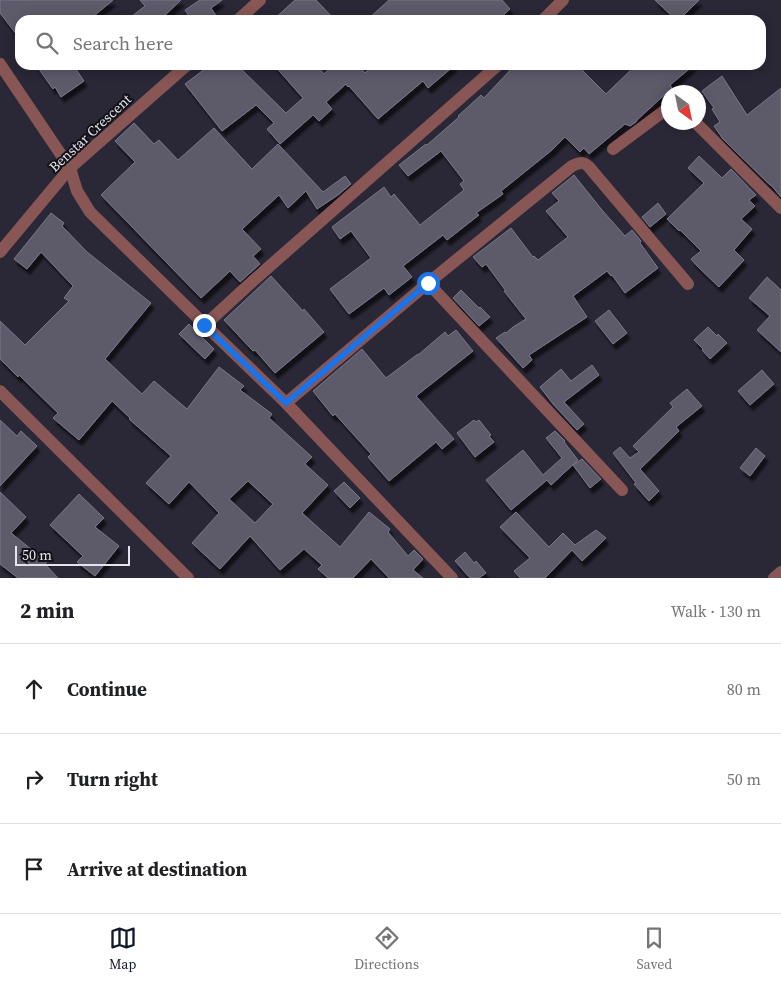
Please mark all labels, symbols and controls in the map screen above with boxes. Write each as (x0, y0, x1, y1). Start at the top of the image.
search box (15, 15, 766, 70)
icon: search (33, 29, 61, 57)
text: Search here (73, 30, 173, 56)
north arrow (661, 85, 706, 130)
street label: Benstar Crescent (44, 89, 136, 176)
route start (417, 272, 440, 295)
route end (193, 314, 216, 337)
scale bar (15, 543, 130, 566)
text: 50 m (22, 545, 52, 565)
text: 2 min (20, 596, 75, 625)
text: Walk · 130 m (671, 600, 761, 622)
icon: ahead (20, 675, 48, 703)
text: Continue (67, 676, 147, 702)
text: 80 m (727, 678, 761, 700)
icon: right (20, 765, 48, 793)
text: Turn right (67, 766, 158, 792)
text: 50 m (727, 768, 761, 790)
icon: arrive (20, 855, 48, 883)
text: Arrive at destination (67, 856, 247, 882)
tab: Map (109, 924, 137, 974)
tab: Directions (354, 924, 419, 974)
tab: Saved (636, 924, 672, 974)

